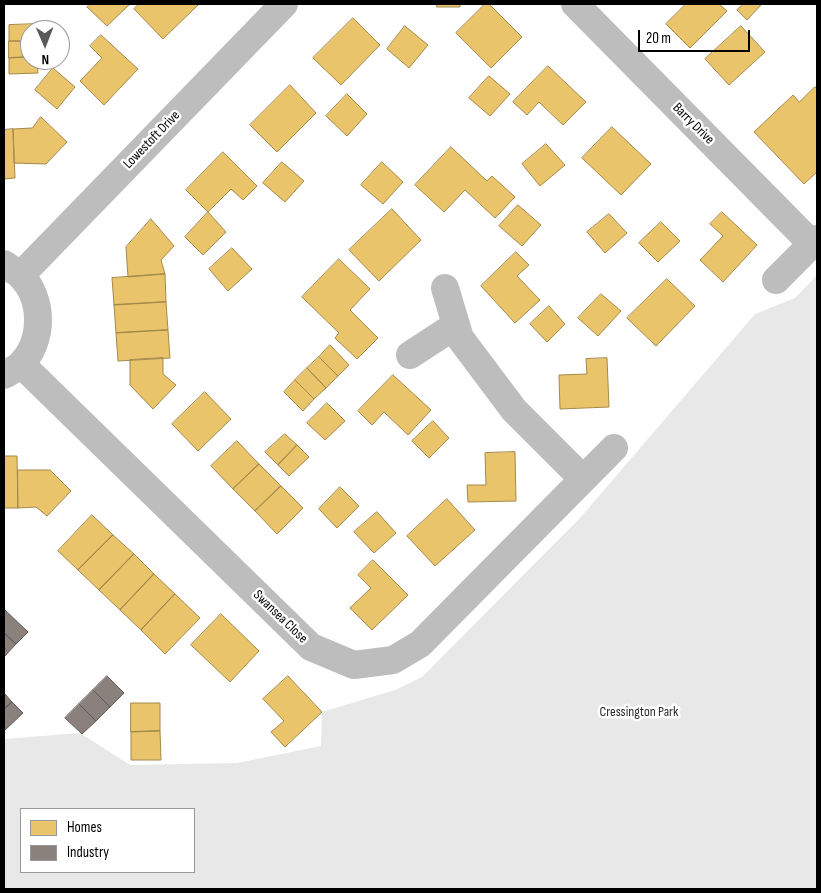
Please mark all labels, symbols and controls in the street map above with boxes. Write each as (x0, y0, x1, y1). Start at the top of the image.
north arrow (20, 20, 70, 70)
scale bar (641, 20, 754, 52)
text: 20 m (646, 29, 671, 48)
text: N (41, 51, 49, 68)
street label: Barry Drive (669, 100, 717, 148)
street label: Lowestoft Drive (120, 108, 184, 172)
street label: Swansea Close (249, 587, 311, 647)
park label: Cressington Park (600, 704, 678, 720)
legend (20, 808, 195, 873)
text: Homes (67, 818, 102, 837)
text: Industry (67, 843, 109, 862)

